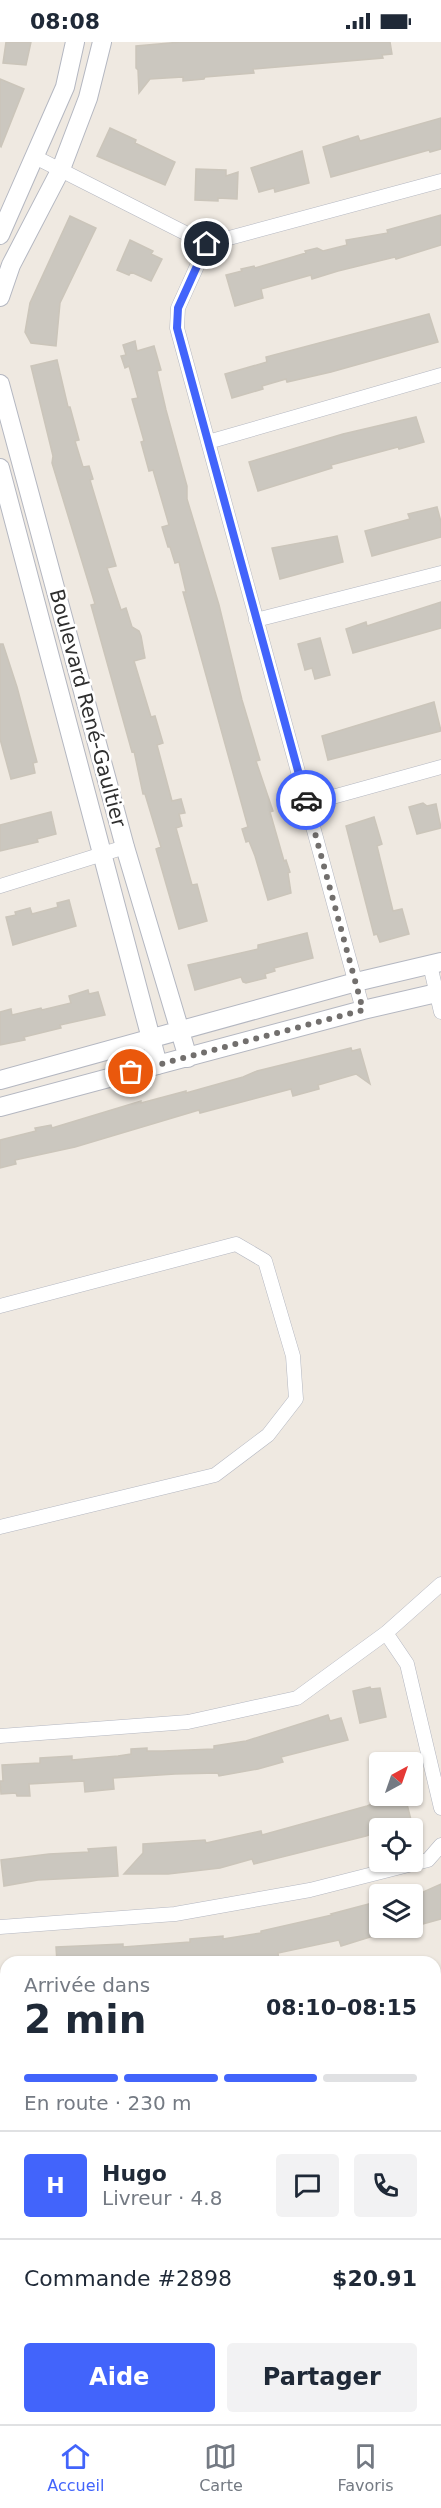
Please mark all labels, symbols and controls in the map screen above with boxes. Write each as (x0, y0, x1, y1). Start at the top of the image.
text: 08:08 (30, 9, 100, 34)
pin (181, 218, 232, 269)
icon: home (190, 227, 223, 260)
street label: Boulevard René-Gaultier (45, 586, 132, 830)
courier (276, 770, 336, 830)
icon: car (290, 784, 323, 817)
pin (105, 1046, 156, 1097)
icon: bag (114, 1055, 147, 1088)
north arrow (369, 1752, 423, 1806)
map controls (369, 1752, 423, 1938)
button: locate (369, 1818, 423, 1872)
button: layers (369, 1884, 423, 1938)
text: Arrivée dans (24, 1973, 150, 1997)
text: 08:10–08:15 (266, 1995, 417, 2020)
text: 2 min (24, 1997, 146, 2042)
text: En route · 230 m (24, 2091, 192, 2115)
button: chat (276, 2154, 339, 2217)
button: phone (354, 2154, 417, 2217)
text: Hugo (102, 2161, 167, 2186)
text: H (46, 2173, 65, 2198)
text: Livreur · 4.8 (102, 2186, 222, 2210)
text: Commande #2898 (24, 2266, 232, 2291)
text: $20.91 (332, 2266, 417, 2291)
button: Aide (24, 2343, 215, 2412)
button: Partager (227, 2343, 417, 2412)
tab: Accueil (47, 2440, 104, 2495)
tab: Carte (199, 2440, 243, 2495)
tab: Favoris (337, 2440, 394, 2495)

